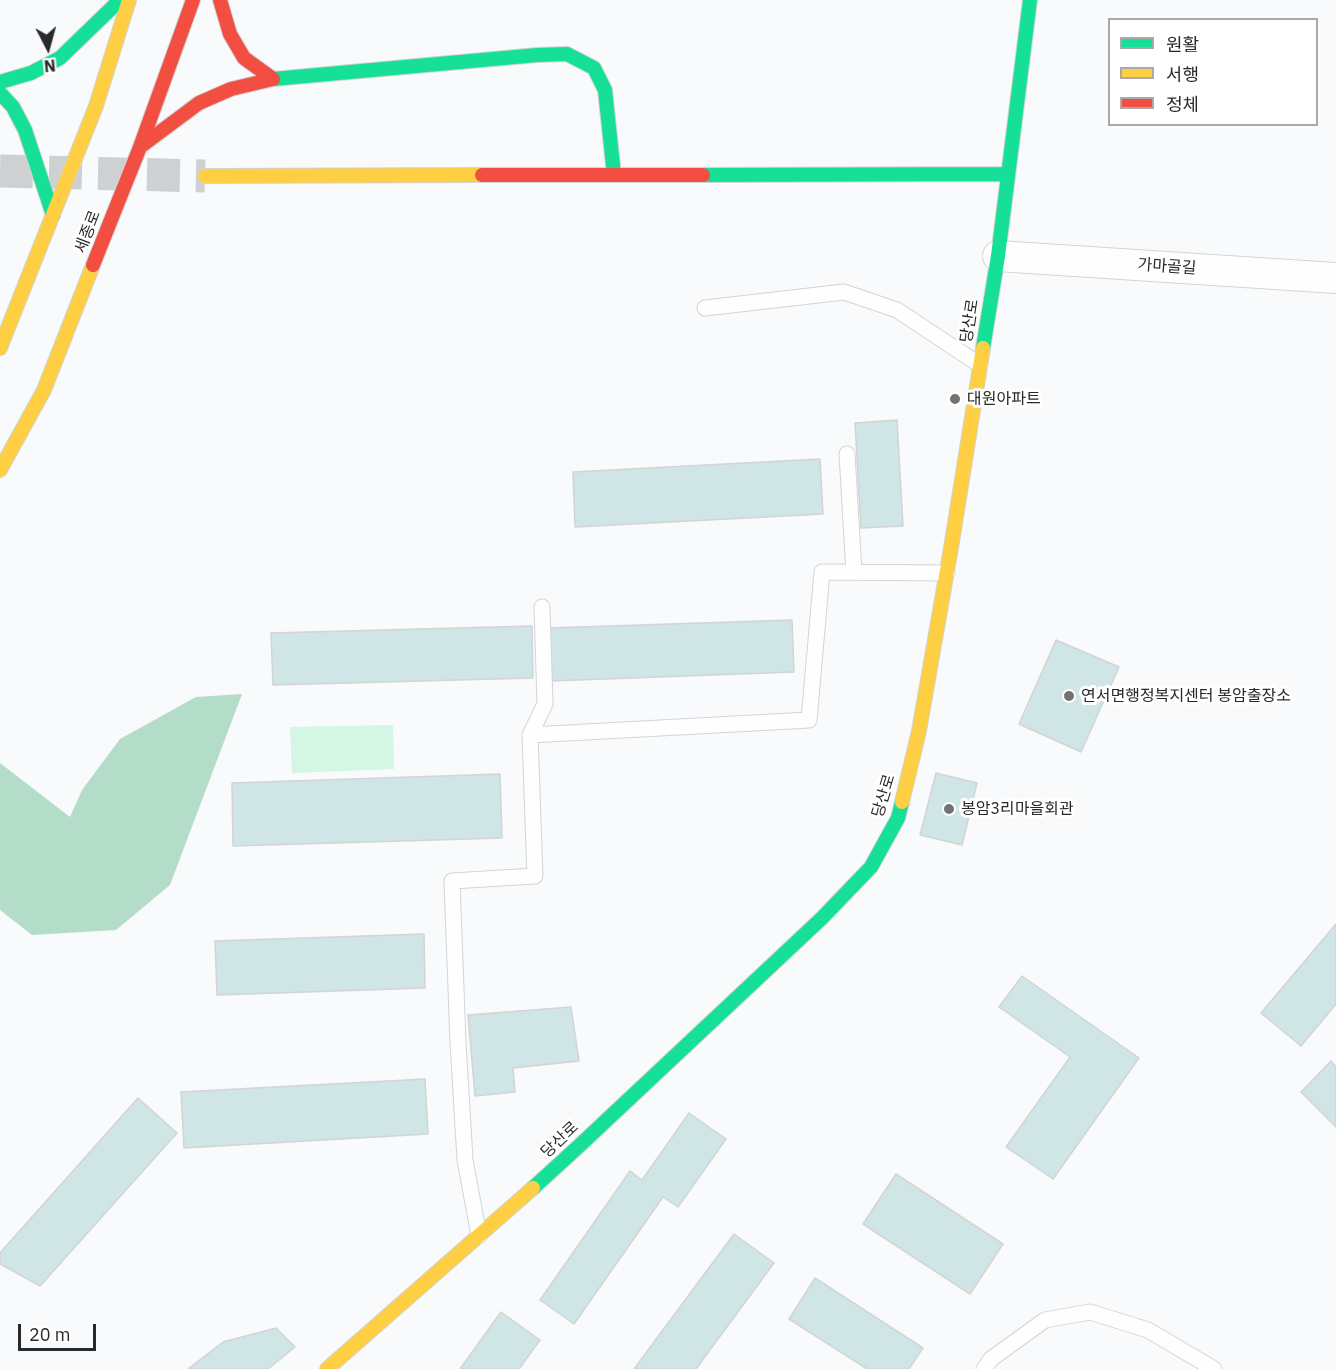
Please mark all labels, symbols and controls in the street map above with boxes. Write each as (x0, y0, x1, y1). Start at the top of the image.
north arrow (18, 18, 78, 78)
legend (1108, 18, 1318, 126)
text: 원활 (1166, 33, 1199, 56)
text: N (43, 55, 57, 76)
text: 서행 (1166, 63, 1199, 86)
text: 정체 (1166, 93, 1199, 116)
street label: 세종로 (71, 208, 105, 256)
street label: 가마골길 (1137, 255, 1197, 279)
street label: 당산로 (957, 298, 983, 344)
place label: 대원아파트 (967, 389, 1041, 409)
marker: 대원아파트 (948, 392, 962, 406)
place label: 연서면행정복지센터 봉암출장소 (1081, 686, 1291, 706)
marker: 연서면행정복지센터 봉암출장소 (1062, 689, 1076, 703)
street label: 당산로 (868, 772, 900, 820)
place label: 봉암3리마을회관 (961, 799, 1074, 819)
marker: 봉암3리마을회관 (942, 802, 956, 816)
street label: 당산로 (537, 1118, 583, 1162)
scale bar (21, 1312, 99, 1350)
text: 20 m (29, 1323, 71, 1346)

